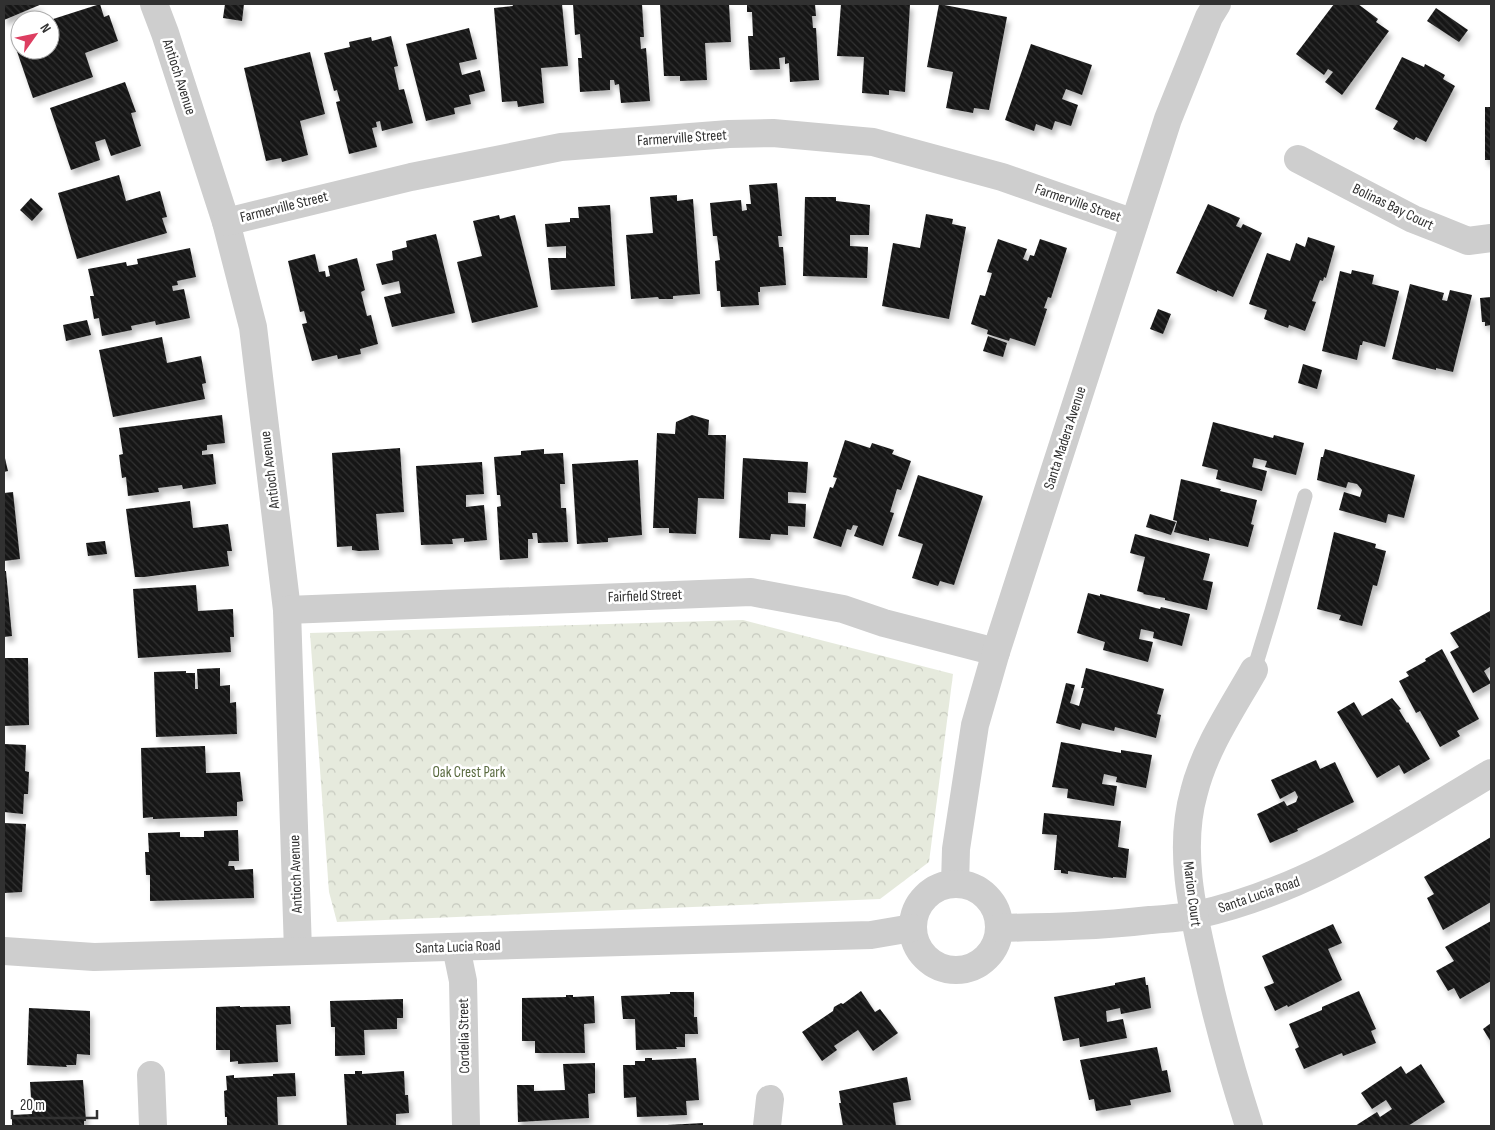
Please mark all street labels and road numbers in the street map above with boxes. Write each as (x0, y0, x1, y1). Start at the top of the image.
street label: Antioch Avenue (158, 36, 200, 117)
street label: Farmerville Street (637, 125, 728, 151)
street label: Farmerville Street (1032, 179, 1124, 227)
street label: Bolinas Bay Court (1349, 179, 1437, 235)
street label: Farmerville Street (238, 187, 330, 227)
street label: Santa Madera Avenue (1039, 384, 1091, 492)
street label: Antioch Avenue (256, 430, 284, 511)
street label: Fairfield Street (608, 585, 683, 607)
street label: Antioch Avenue (285, 835, 307, 914)
street label: Marion Court (1179, 860, 1205, 928)
street label: Santa Lucia Road (1216, 872, 1302, 918)
street label: Santa Lucia Road (415, 936, 501, 958)
street label: Cordelia Street (454, 998, 474, 1074)

